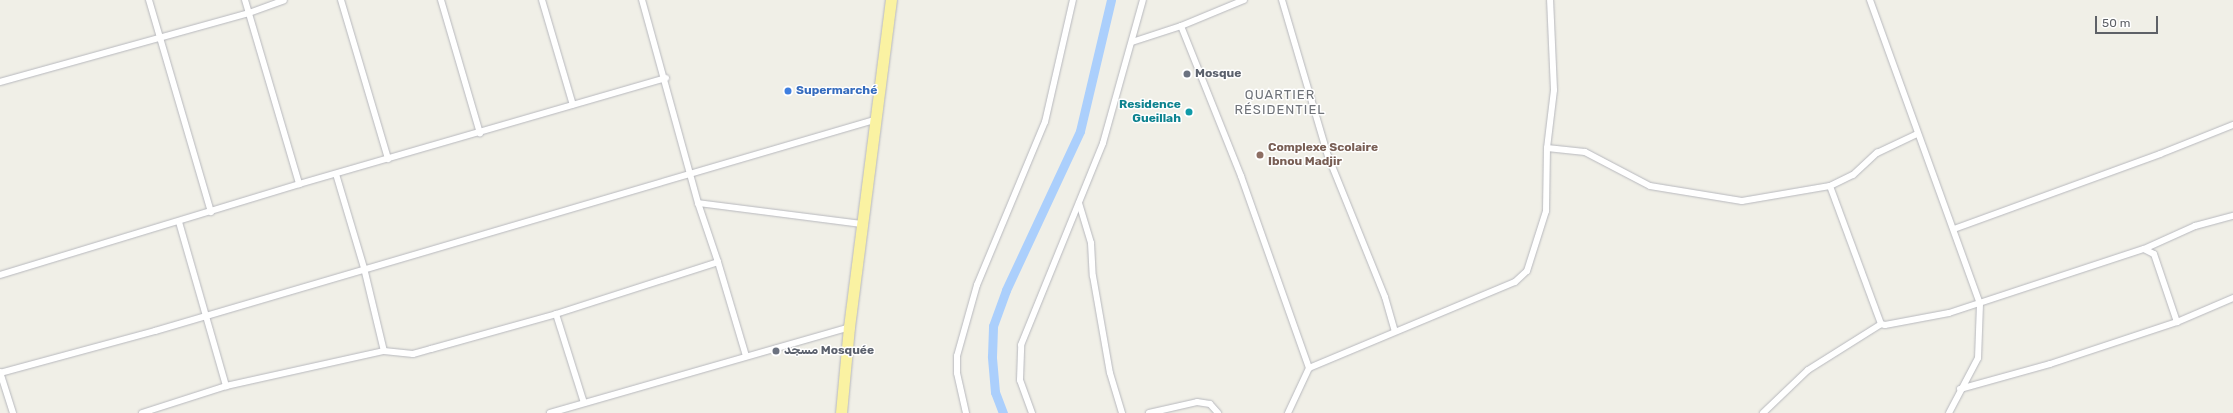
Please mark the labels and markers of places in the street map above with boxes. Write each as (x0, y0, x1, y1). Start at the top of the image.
place label: Mosque (1195, 67, 1241, 81)
marker: Mosque (1182, 69, 1192, 79)
place label: Supermarché (796, 84, 877, 98)
marker: Supermarché (783, 86, 793, 96)
place label: Residence Gueillah (1119, 98, 1181, 126)
marker: Residence Gueillah (1184, 107, 1194, 117)
place label: Complexe Scolaire Ibnou Madjir (1268, 141, 1378, 169)
marker: Complexe Scolaire Ibnou Madjir (1255, 150, 1265, 160)
place label: مسجد Mosquée (784, 344, 874, 358)
marker: مسجد Mosquée (771, 346, 781, 356)

